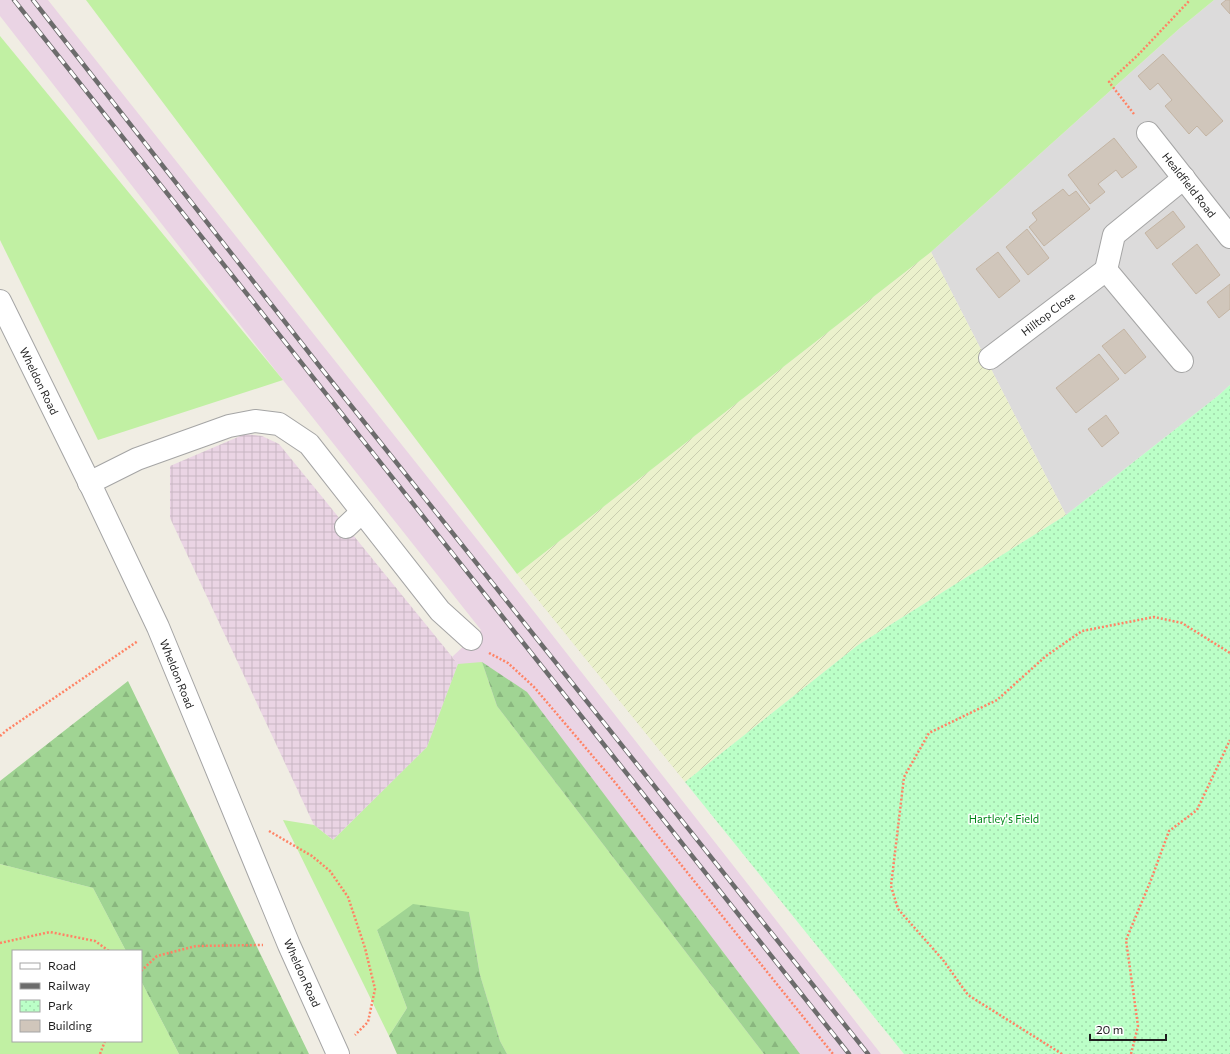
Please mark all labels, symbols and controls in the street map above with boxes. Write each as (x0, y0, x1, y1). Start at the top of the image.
street label: Healdfield Road (1160, 150, 1219, 220)
street label: Hilltop Close (1018, 289, 1077, 338)
street label: Wheldon Road (18, 345, 61, 417)
street label: Wheldon Road (158, 637, 197, 710)
park label: Hartley's Field (969, 812, 1039, 825)
street label: Wheldon Road (282, 937, 323, 1009)
legend (12, 950, 142, 1042)
text: Road (48, 958, 76, 972)
text: Railway (48, 978, 90, 992)
text: Park (48, 998, 74, 1012)
scale bar (1090, 1016, 1166, 1042)
text: Building (48, 1018, 92, 1032)
text: 20 m (1096, 1022, 1123, 1036)

